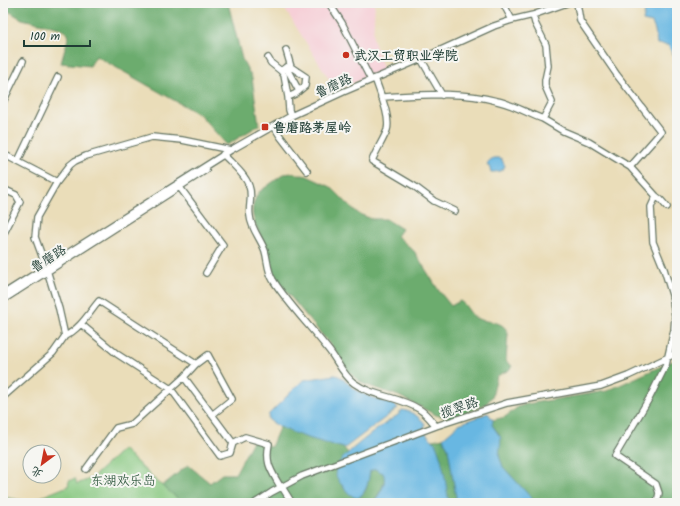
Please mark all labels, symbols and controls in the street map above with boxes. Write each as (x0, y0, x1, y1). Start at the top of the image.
scale bar (24, 22, 90, 48)
text: 100 m (30, 27, 61, 46)
place label: 武汉工贸职业学院 (354, 46, 458, 67)
marker: 武汉工贸职业学院 (341, 50, 351, 60)
street label: 鲁磨路 (312, 69, 356, 104)
place label: 鲁磨路茅屋岭 (273, 118, 352, 139)
marker: 鲁磨路茅屋岭 (260, 122, 270, 132)
street label: 鲁磨路 (27, 240, 71, 279)
street label: 揽翠路 (438, 392, 481, 425)
north arrow (22, 444, 62, 484)
text: 北 (28, 461, 47, 482)
park label: 东湖欢乐岛 (90, 471, 156, 492)

